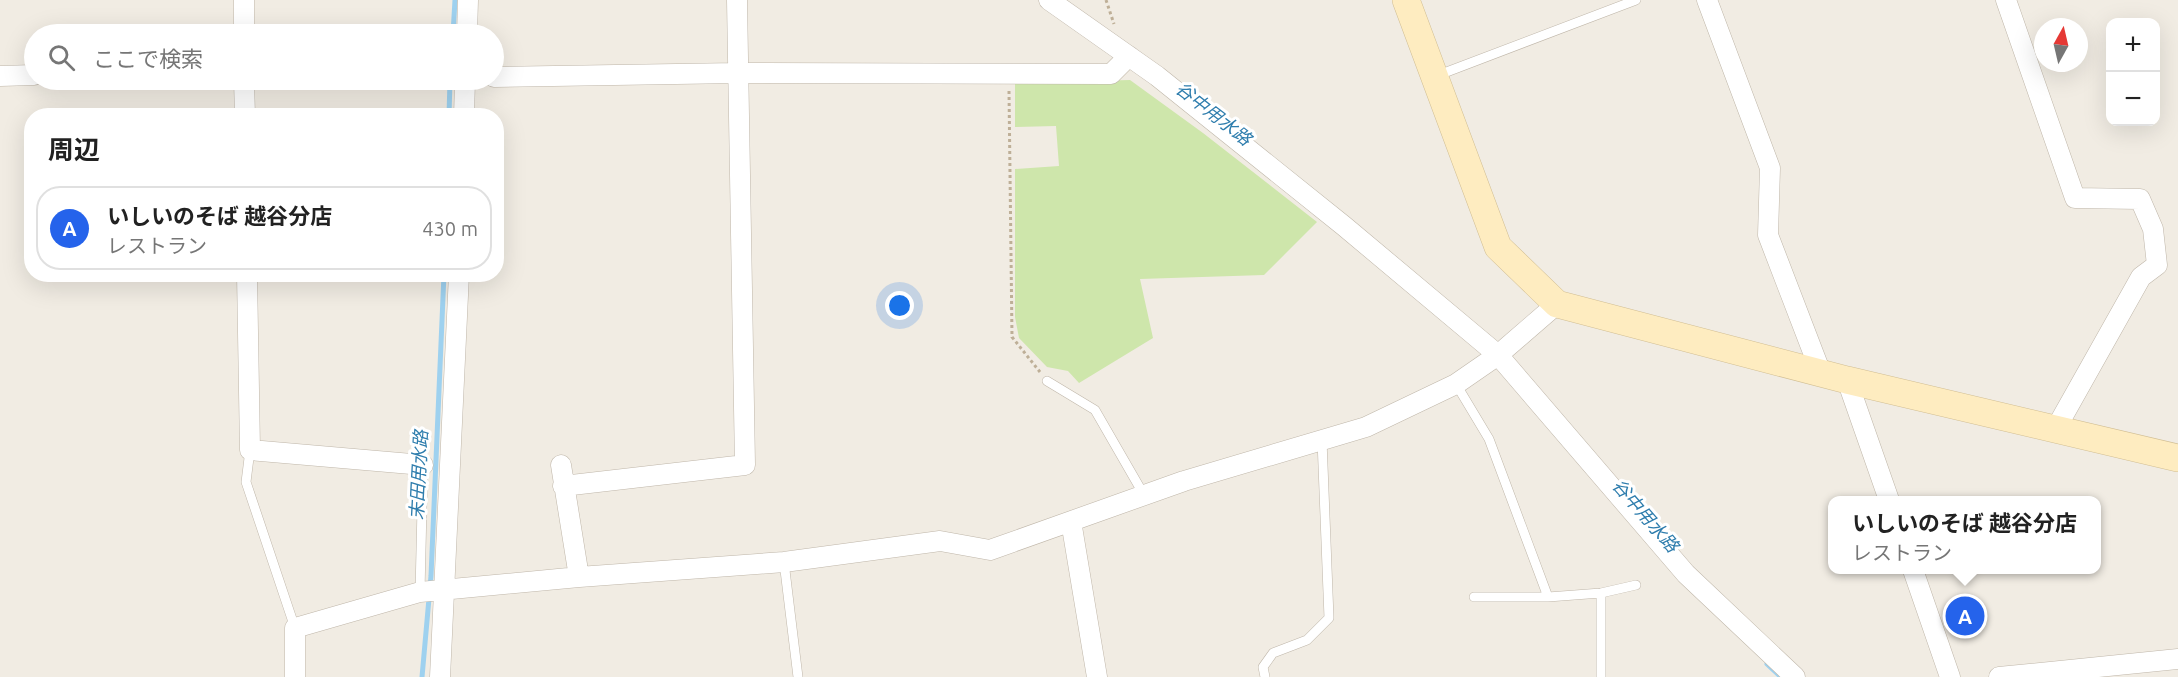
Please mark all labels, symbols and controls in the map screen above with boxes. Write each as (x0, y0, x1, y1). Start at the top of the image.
north arrow (2034, 18, 2088, 72)
map controls (2106, 18, 2160, 126)
button: + (2106, 18, 2160, 72)
search box (24, 24, 504, 90)
icon: search (45, 41, 78, 74)
text: ここで検索 (93, 46, 203, 71)
button: − (2106, 72, 2160, 126)
water label: 谷中用水路 (1172, 77, 1257, 150)
text: 周辺 (48, 135, 100, 164)
text: いしいのそば 越谷分店 (107, 203, 332, 228)
text: A (62, 217, 77, 240)
text: 430 m (422, 217, 478, 240)
text: レストラン (107, 234, 207, 257)
your location (885, 291, 914, 320)
water label: 末田用水路 (406, 428, 430, 520)
water label: 谷中用水路 (1609, 474, 1684, 557)
popup (1828, 496, 2101, 574)
text: いしいのそば 越谷分店 (1852, 510, 2077, 535)
text: レストラン (1852, 541, 1952, 564)
pin: A (1946, 594, 1984, 638)

